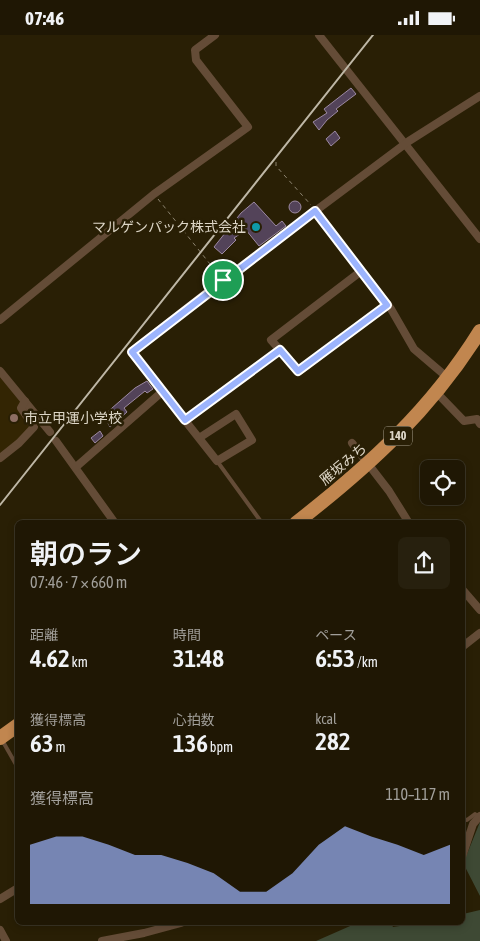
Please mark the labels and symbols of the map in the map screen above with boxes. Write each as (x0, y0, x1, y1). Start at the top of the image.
place label: マルゲンパック株式会社 (92, 219, 246, 235)
marker: マルゲンパック株式会社 (250, 221, 262, 233)
pin (202, 259, 244, 301)
place label: 市立甲運小学校 (24, 410, 122, 426)
marker: 市立甲運小学校 (8, 412, 20, 424)
road number: 140 (384, 427, 412, 446)
street label: 雁坂みち (316, 440, 370, 488)

